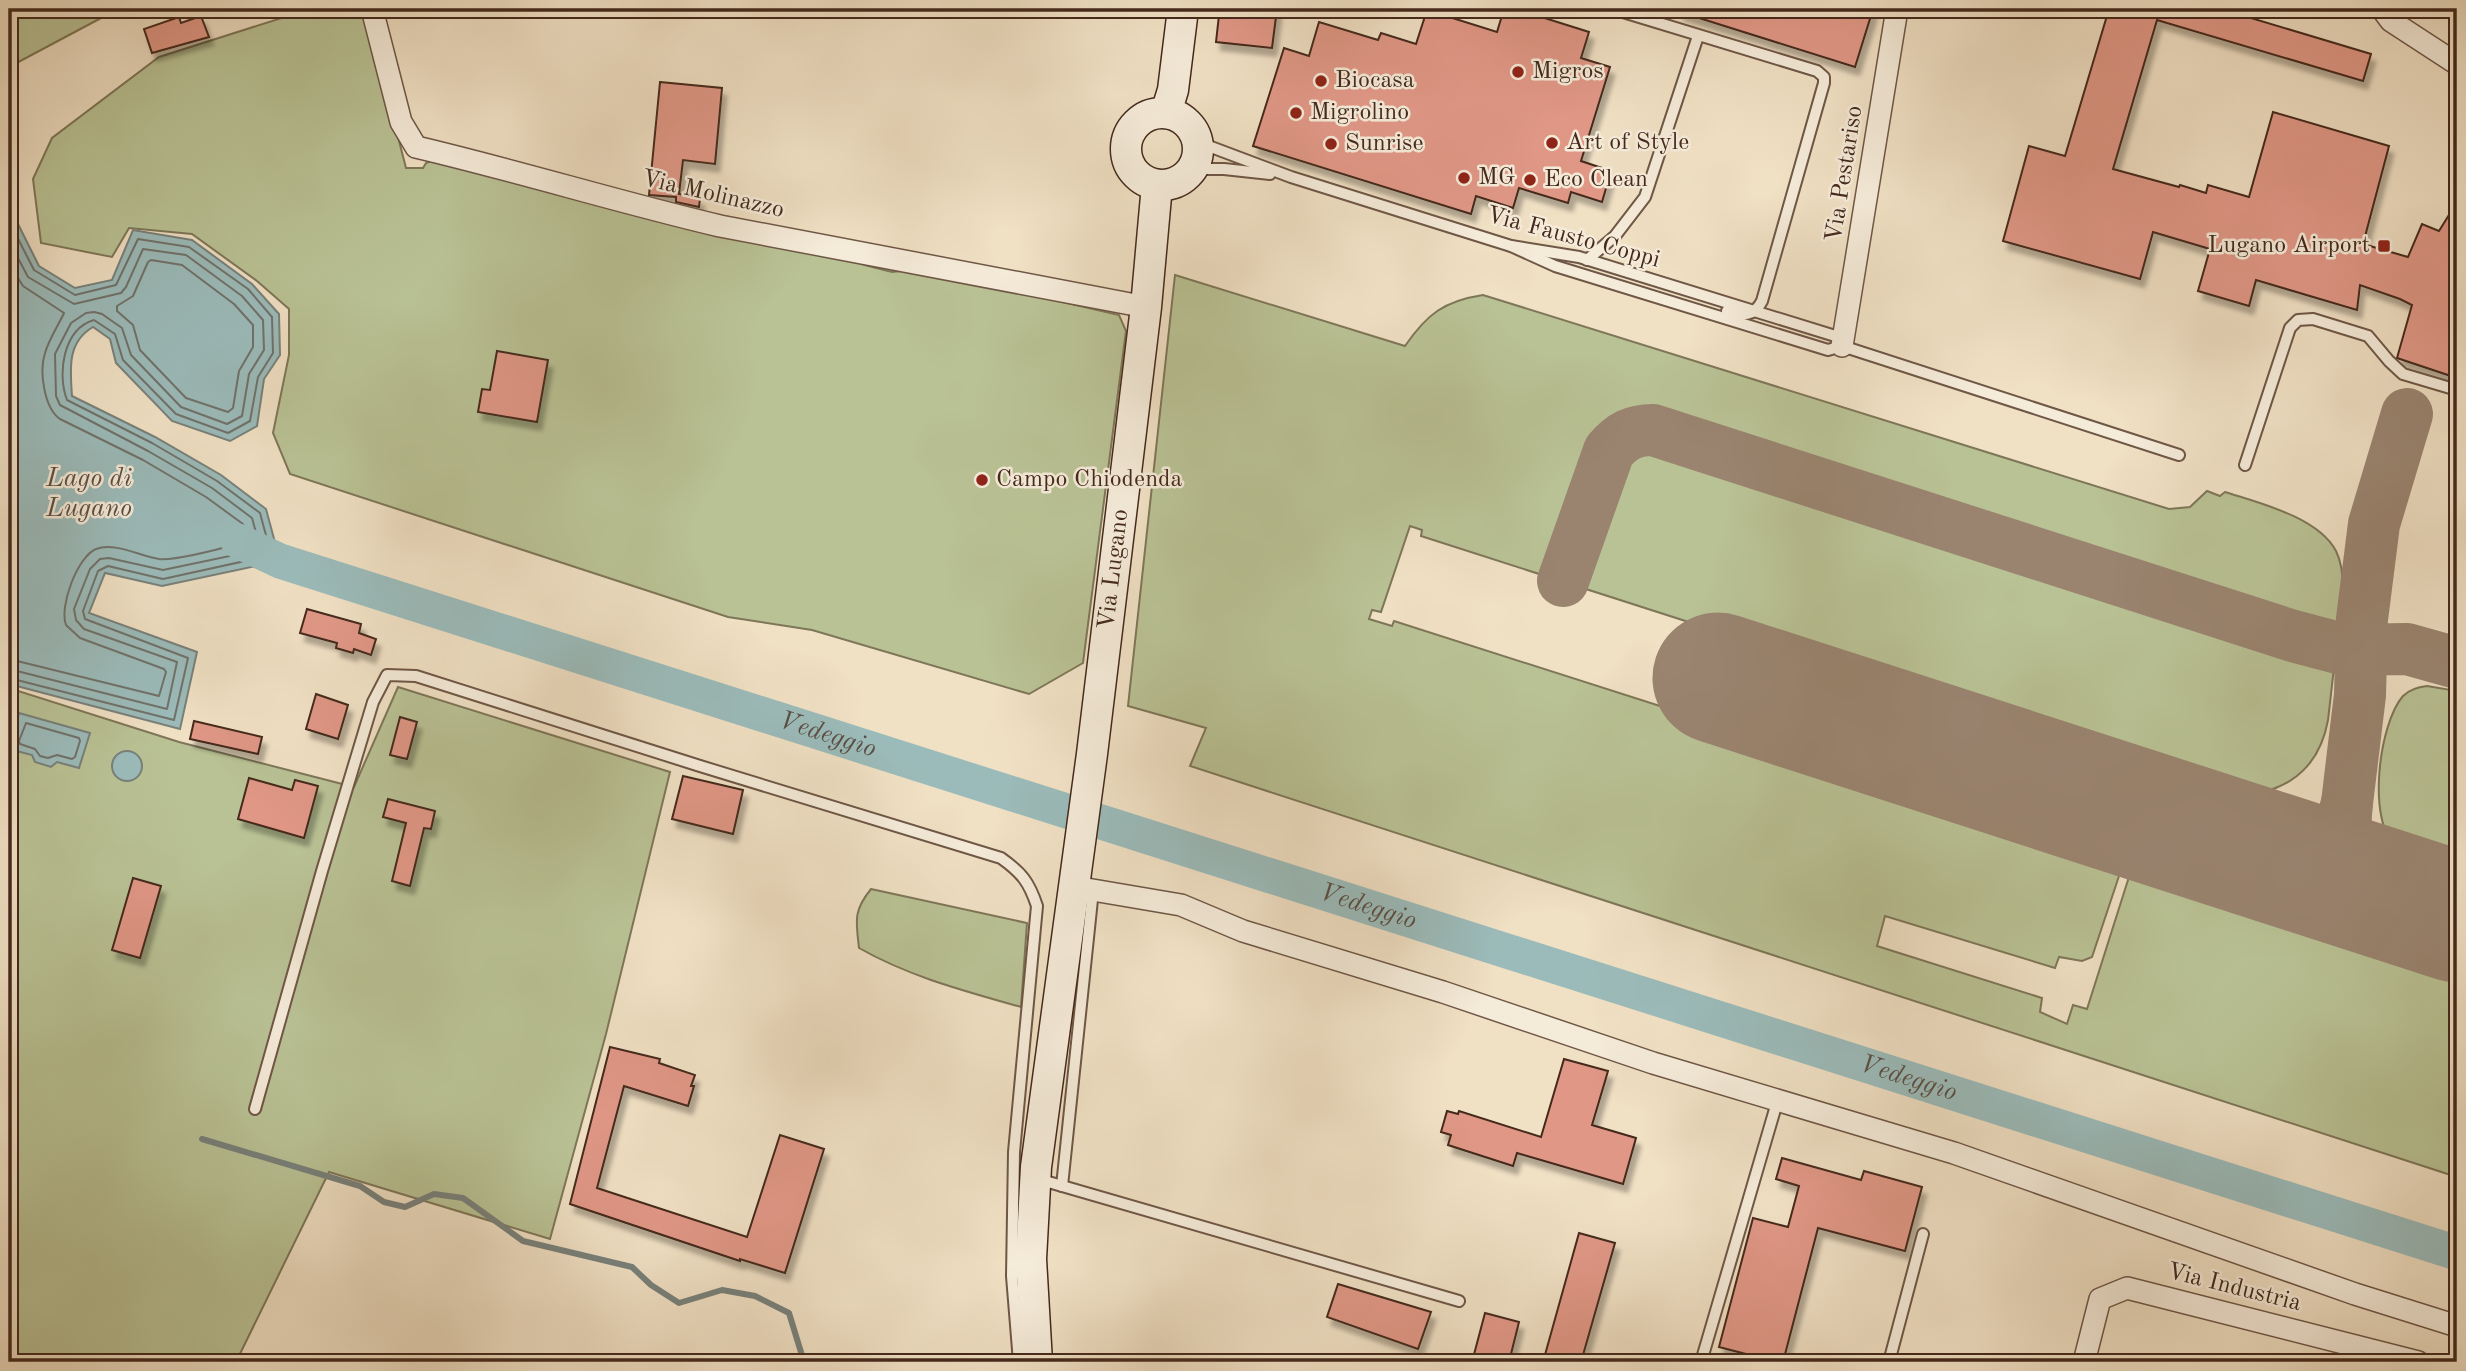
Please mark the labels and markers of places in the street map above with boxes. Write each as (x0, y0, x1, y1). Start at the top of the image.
place label: Migros (1532, 60, 1604, 84)
marker: Migros (1510, 64, 1526, 80)
place label: Biocasa (1335, 69, 1415, 93)
marker: Biocasa (1313, 73, 1329, 89)
place label: Migrolino (1310, 101, 1409, 125)
marker: Migrolino (1288, 105, 1304, 121)
place label: Art of Style (1566, 131, 1689, 155)
place label: Sunrise (1345, 132, 1423, 156)
marker: Art of Style (1544, 135, 1560, 151)
marker: Sunrise (1323, 136, 1339, 152)
place label: MG (1478, 166, 1515, 190)
place label: Eco Clean (1544, 168, 1648, 192)
marker: MG (1456, 170, 1472, 186)
marker: Eco Clean (1522, 172, 1538, 188)
place label: Lugano Airport (2207, 234, 2370, 258)
marker: Lugano Airport (2376, 238, 2392, 254)
place label: Campo Chiodenda (996, 468, 1183, 492)
marker: Campo Chiodenda (974, 472, 990, 488)

